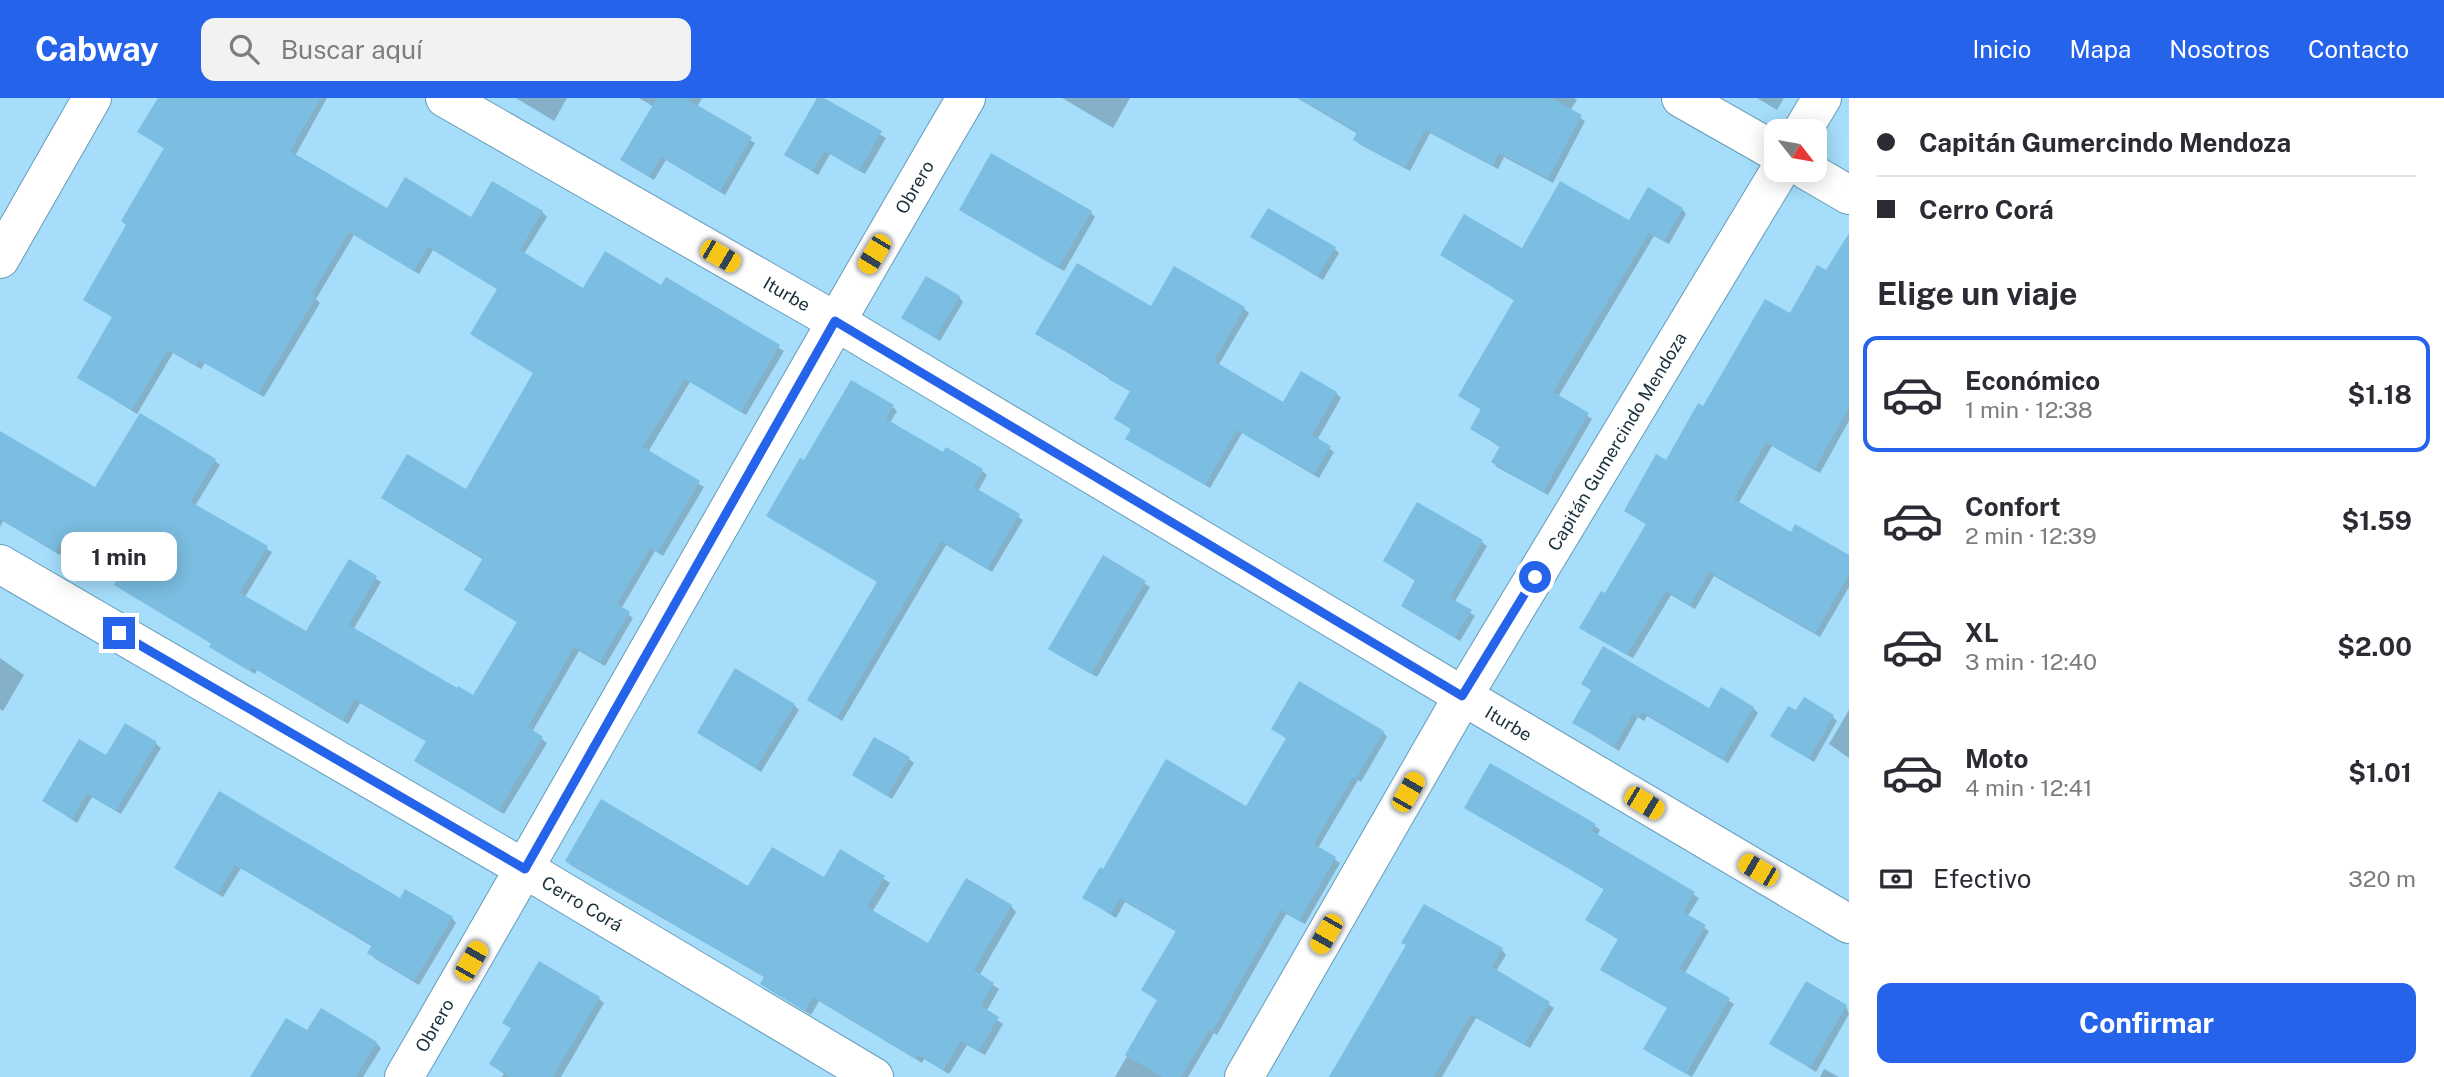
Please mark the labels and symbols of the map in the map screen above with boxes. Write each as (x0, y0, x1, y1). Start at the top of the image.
north arrow (1764, 119, 1827, 182)
street label: Obrero (890, 156, 938, 217)
car (855, 231, 894, 277)
car (697, 236, 744, 276)
street label: Iturbe (760, 272, 814, 315)
street label: Capitán Gumercindo Mendoza (1543, 328, 1690, 554)
callout: 1 min (61, 532, 177, 580)
route start (1519, 561, 1551, 593)
route end (103, 617, 135, 649)
street label: Iturbe (1482, 701, 1536, 745)
car (1389, 769, 1428, 815)
car (1621, 783, 1668, 823)
car (1735, 850, 1782, 890)
street label: Cerro Corá (538, 871, 627, 935)
car (1307, 911, 1346, 957)
car (452, 938, 491, 984)
street label: Obrero (410, 995, 458, 1055)

